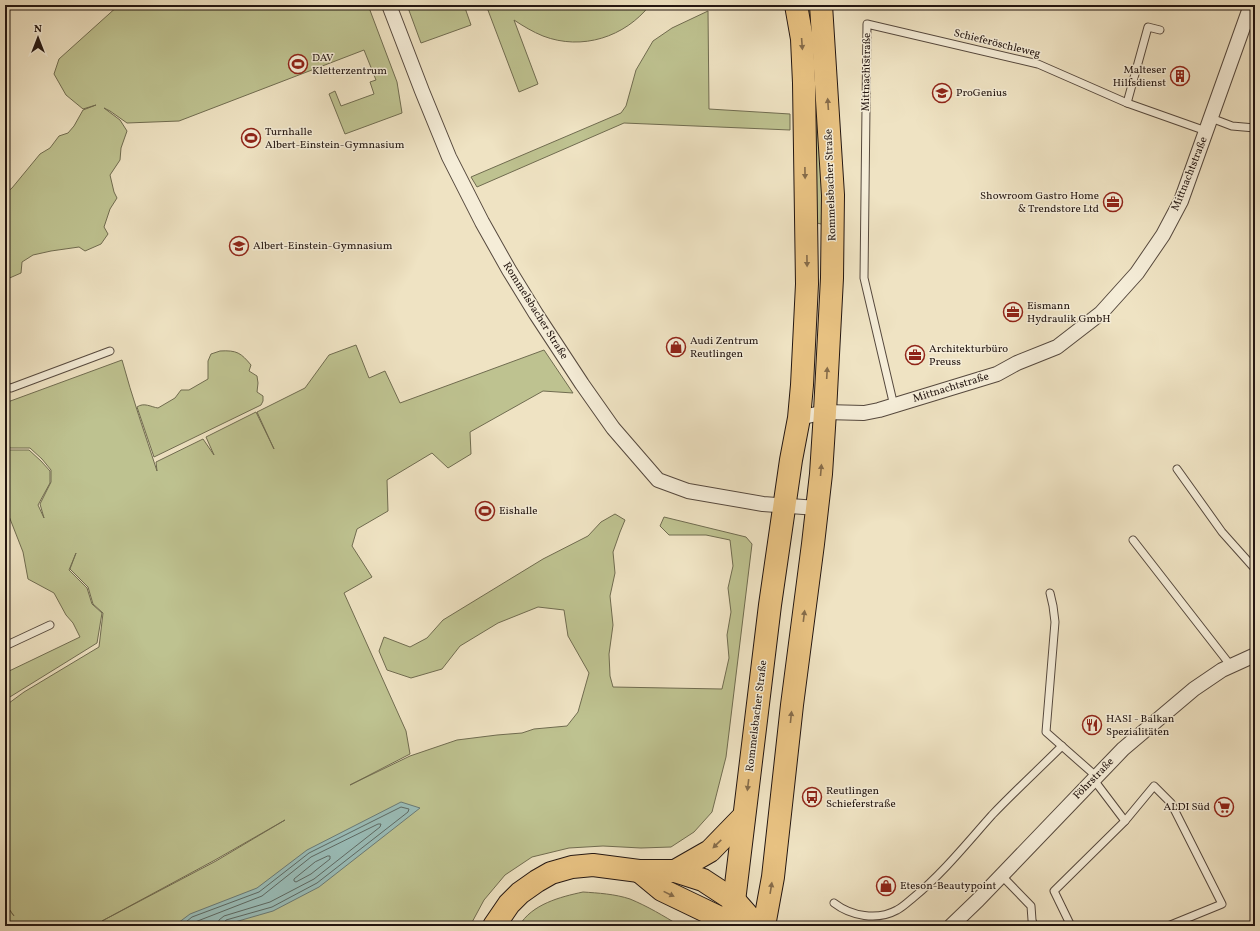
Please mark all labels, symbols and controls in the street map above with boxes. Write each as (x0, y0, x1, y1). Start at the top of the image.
north arrow (18, 18, 58, 58)
text: N (34, 22, 42, 37)
street label: Schieferöschleweg (952, 26, 1042, 62)
street label: Mittnachtstraße (859, 33, 875, 111)
one-way arrow (798, 38, 805, 50)
place label: DAV Kletterzentrum (312, 51, 387, 79)
sports icon: DAV Kletterzentrum (287, 53, 309, 75)
place label: Malteser Hilfsdienst (1113, 63, 1166, 91)
building icon: Malteser Hilfsdienst (1169, 65, 1191, 87)
school or university icon: ProGenius (931, 82, 953, 104)
place label: ProGenius (956, 86, 1007, 101)
one-way arrow (824, 98, 831, 110)
place label: Turnhalle Albert-Einstein-Gymnasium (265, 125, 405, 153)
sports icon: Turnhalle Albert-Einstein-Gymnasium (240, 127, 262, 149)
street label: Rommelsbacher Straße (822, 129, 840, 241)
street label: Mittnachtstraße (1168, 135, 1212, 213)
one-way arrow (802, 167, 808, 180)
place label: Showroom Gastro Home & Trendstore Ltd (980, 189, 1099, 217)
office icon: Showroom Gastro Home & Trendstore Ltd (1102, 191, 1124, 213)
school or university icon: Albert-Einstein-Gymnasium (228, 235, 250, 257)
place label: Albert-Einstein-Gymnasium (253, 239, 393, 254)
one-way arrow (804, 255, 810, 268)
street label: Rommelsbacher Straße (499, 259, 571, 363)
place label: Eismann Hydraulik GmbH (1027, 299, 1111, 327)
office icon: Eismann Hydraulik GmbH (1002, 301, 1024, 323)
place label: Audi Zentrum Reutlingen (690, 334, 759, 362)
shop icon: Audi Zentrum Reutlingen (665, 336, 687, 358)
place label: Architekturbüro Preuss (929, 342, 1008, 370)
office icon: Architekturbüro Preuss (904, 344, 926, 366)
one-way arrow (824, 367, 831, 379)
street label: Mittnachtstraße (911, 369, 991, 407)
one-way arrow (818, 464, 825, 476)
sports icon: Eishalle (474, 500, 496, 522)
place label: Eishalle (499, 504, 537, 519)
one-way arrow (801, 610, 807, 622)
street label: Rommelsbacher Straße (743, 659, 771, 773)
one-way arrow (788, 711, 795, 723)
place label: HASI - Balkan Spezialitäten (1106, 712, 1175, 740)
restaurant icon: HASI - Balkan Spezialitäten (1081, 714, 1103, 736)
street label: Föhrstraße (1070, 755, 1118, 803)
one-way arrow (745, 779, 751, 792)
place label: Reutlingen Schieferstraße (826, 784, 896, 812)
bus stop icon: Reutlingen Schieferstraße (801, 786, 823, 808)
supermarket icon: ALDI Süd (1213, 796, 1235, 818)
place label: ALDI Süd (1163, 800, 1210, 815)
one-way arrow (712, 839, 722, 849)
shop icon: Eteson-Beautypoint (875, 875, 897, 897)
place label: Eteson-Beautypoint (900, 879, 997, 894)
one-way arrow (768, 882, 774, 894)
one-way arrow (664, 891, 675, 897)

